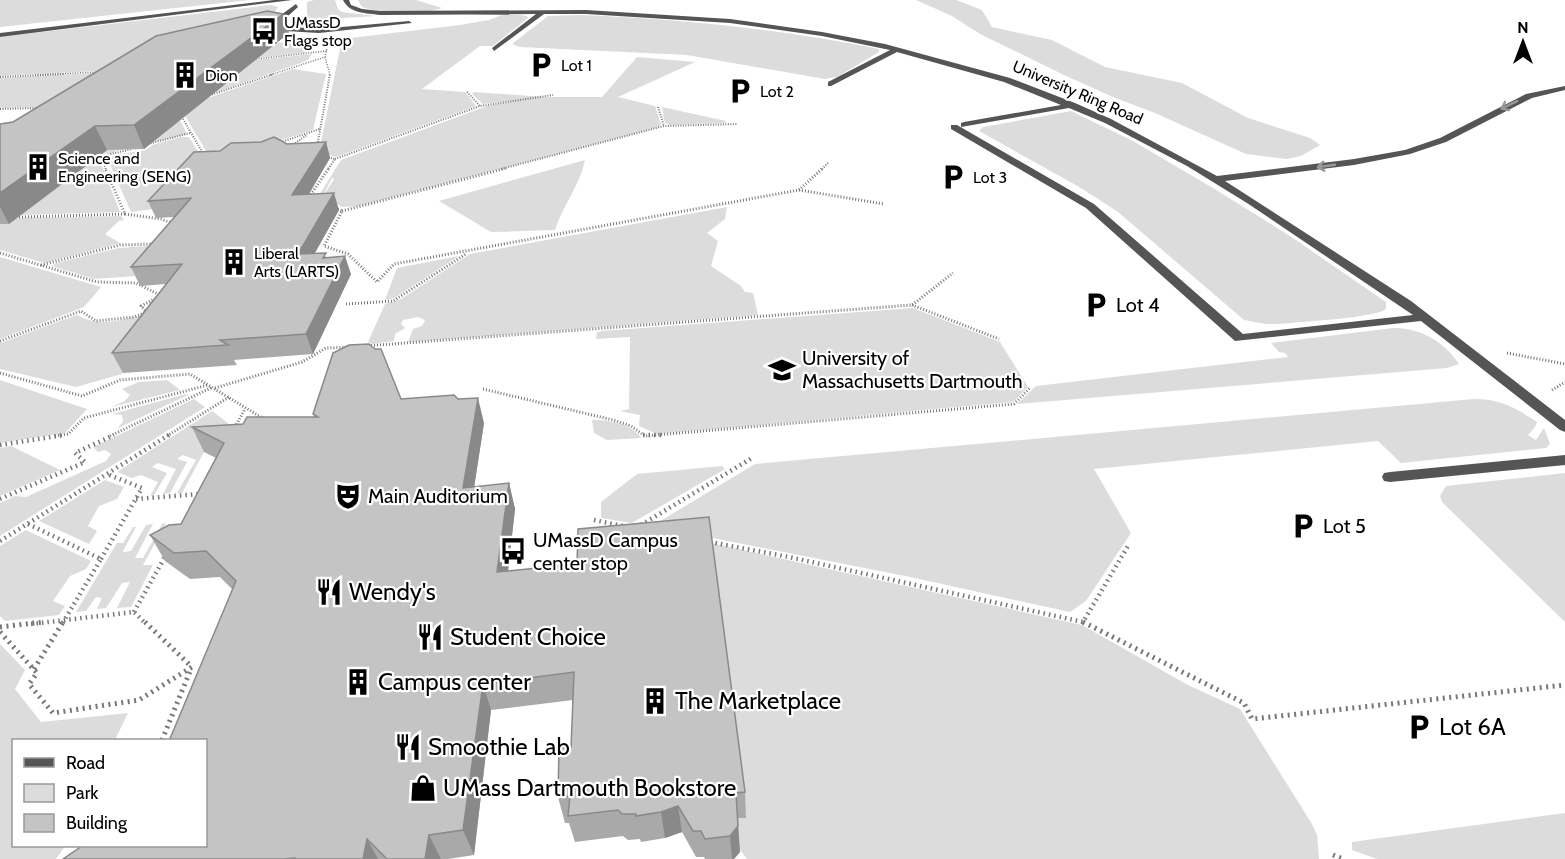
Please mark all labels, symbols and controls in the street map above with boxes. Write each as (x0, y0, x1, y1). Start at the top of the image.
north arrow (1493, 12, 1553, 72)
place label: UMassD Flags stop (284, 13, 352, 50)
bus stop icon: UMassD Flags stop (249, 16, 279, 46)
text: N (1517, 18, 1529, 37)
parking icon: Lot 1 (526, 50, 556, 80)
place label: Lot 1 (561, 56, 592, 75)
street label: University Ring Road (1010, 56, 1146, 129)
building icon: Dion (170, 60, 200, 90)
place label: Dion (205, 66, 238, 85)
parking icon: Lot 2 (725, 76, 755, 106)
place label: Lot 2 (760, 82, 794, 101)
one-way arrow (1501, 99, 1519, 111)
place label: Science and Engineering (SENG) (58, 149, 192, 186)
building icon: Science and Engineering (SENG) (23, 152, 53, 182)
one-way arrow (1317, 160, 1337, 171)
parking icon: Lot 3 (938, 162, 968, 192)
place label: Lot 3 (973, 168, 1007, 187)
place label: Liberal Arts (LARTS) (254, 244, 339, 281)
building icon: Liberal Arts (LARTS) (219, 247, 249, 277)
parking icon: Lot 4 (1081, 290, 1111, 320)
place label: Lot 4 (1116, 293, 1160, 317)
place label: University of Massachusetts Dartmouth (802, 346, 1023, 393)
school or university icon: University of Massachusetts Dartmouth (767, 355, 797, 385)
theatre icon: Main Auditorium (333, 481, 363, 511)
place label: Main Auditorium (368, 484, 508, 508)
parking icon: Lot 5 (1288, 511, 1318, 541)
place label: Lot 5 (1323, 514, 1366, 538)
place label: UMassD Campus center stop (533, 528, 678, 575)
bus stop icon: UMassD Campus center stop (498, 536, 528, 566)
restaurant icon: Wendy's (314, 577, 344, 607)
place label: Wendy's (349, 577, 436, 606)
restaurant icon: Student Choice (415, 622, 445, 652)
place label: Student Choice (450, 622, 606, 651)
building icon: Campus center (343, 667, 373, 697)
place label: Campus center (378, 667, 531, 696)
building icon: The Marketplace (640, 686, 670, 716)
place label: The Marketplace (675, 686, 841, 715)
parking icon: Lot 6A (1404, 712, 1434, 742)
place label: Lot 6A (1439, 712, 1506, 741)
restaurant icon: Smoothie Lab (393, 732, 423, 762)
place label: Smoothie Lab (428, 732, 570, 761)
legend (12, 739, 207, 847)
text: Road (66, 752, 105, 774)
shop icon: UMass Dartmouth Bookstore (408, 773, 438, 803)
place label: UMass Dartmouth Bookstore (443, 773, 736, 802)
text: Park (66, 782, 99, 804)
text: Building (66, 812, 128, 834)

